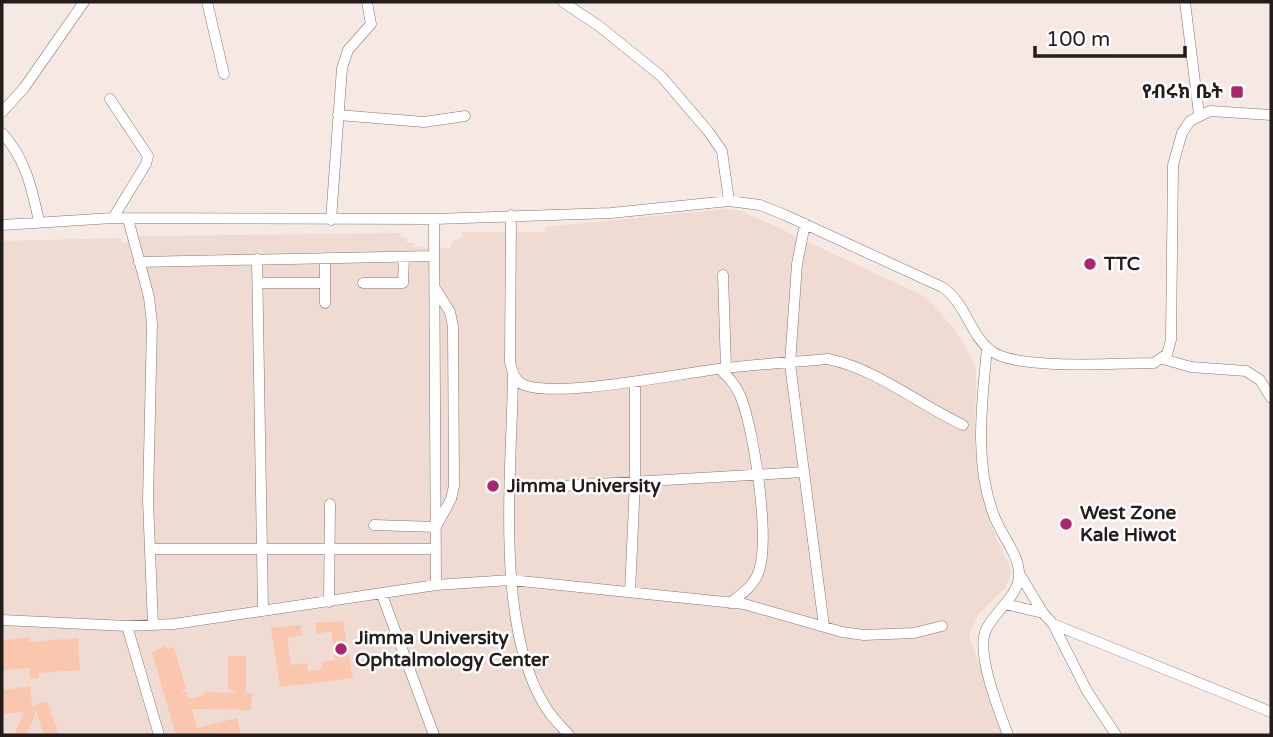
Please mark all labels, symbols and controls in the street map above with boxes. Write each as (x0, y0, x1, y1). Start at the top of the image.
scale bar (1035, 14, 1186, 58)
text: 100 m (1046, 27, 1110, 52)
place label: የብሩክ ቤት (1142, 81, 1223, 103)
marker: የብሩክ ቤት (1229, 84, 1245, 100)
place label: TTC (1103, 253, 1140, 275)
marker: TTC (1082, 256, 1098, 272)
place label: Jimma University (506, 475, 661, 498)
marker: Jimma University (485, 478, 501, 494)
place label: West Zone Kale Hiwot (1080, 502, 1177, 546)
marker: West Zone Kale Hiwot (1058, 516, 1074, 532)
place label: Jimma University Ophtalmology Center (354, 627, 550, 672)
marker: Jimma University Ophtalmology Center (333, 641, 349, 657)

